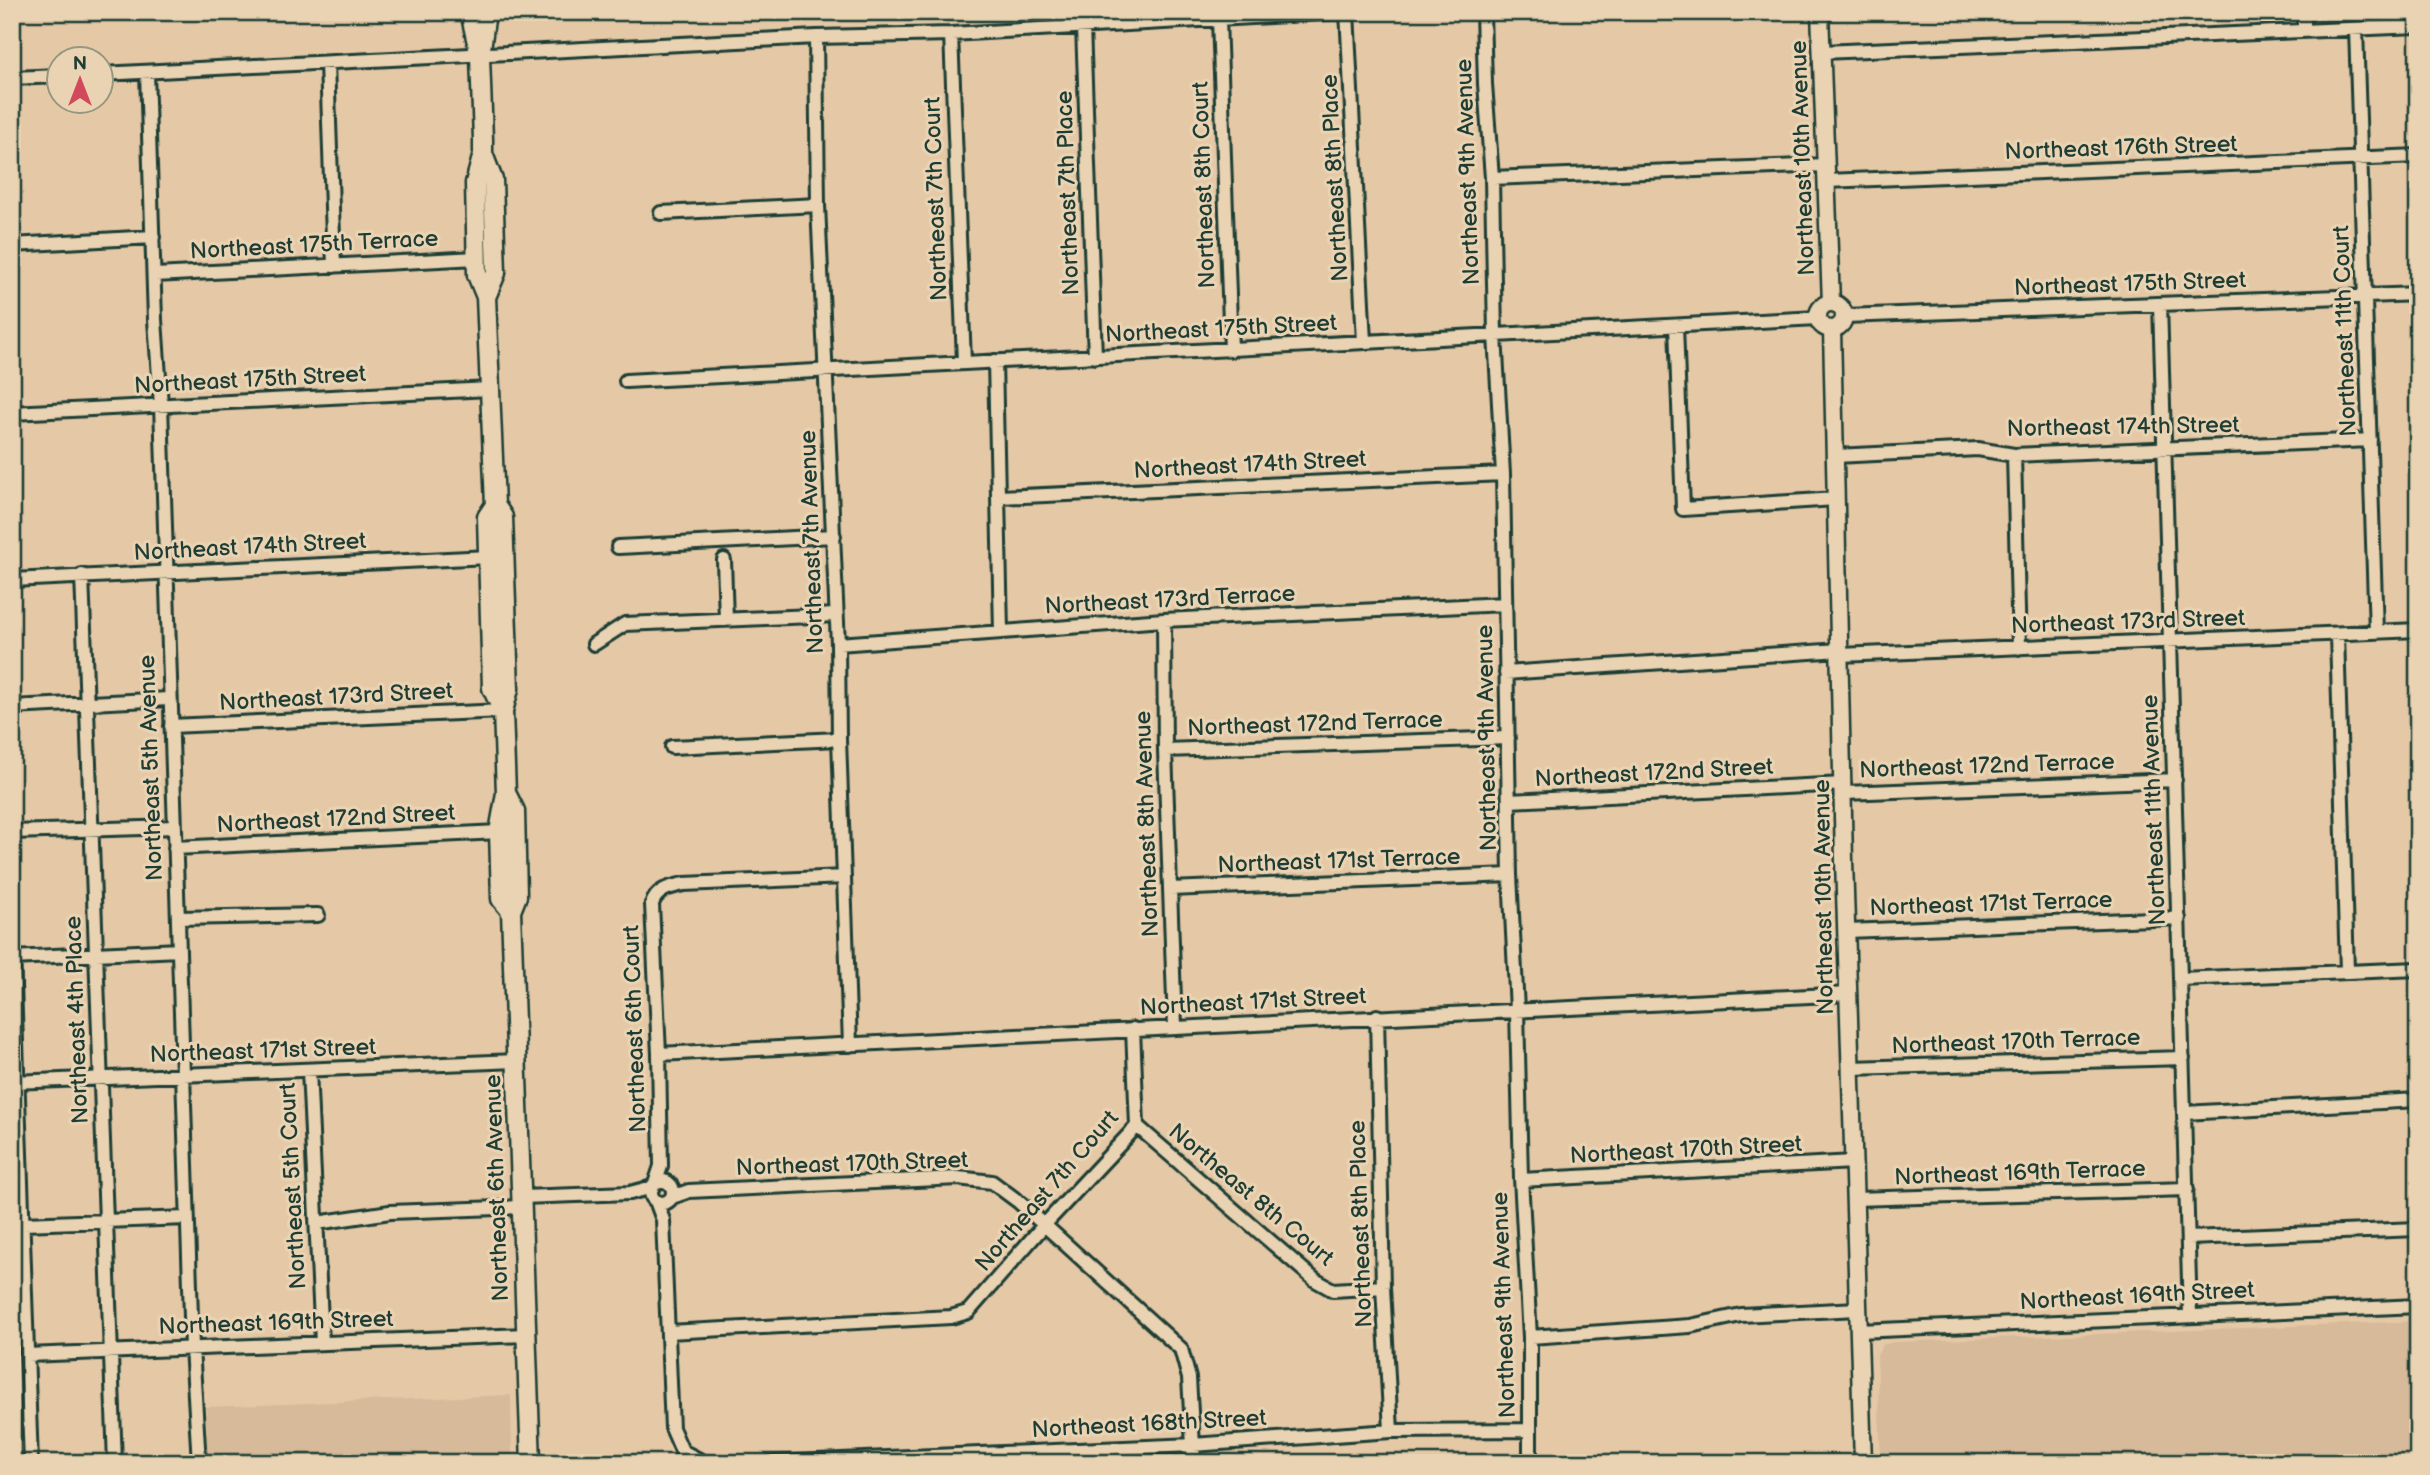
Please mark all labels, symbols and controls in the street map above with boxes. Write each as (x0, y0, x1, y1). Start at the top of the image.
street label: Northeast 10th Avenue (1785, 40, 1821, 276)
north arrow (46, 46, 116, 116)
text: N (73, 53, 87, 76)
street label: Northeast 9th Avenue (1450, 58, 1486, 286)
street label: Northeast 8th Place (1316, 74, 1354, 282)
street label: Northeast 8th Court (1186, 81, 1222, 289)
street label: Northeast 7th Place (1050, 90, 1086, 296)
street label: Northeast 7th Court (918, 96, 954, 302)
street label: Northeast 176th Street (2004, 130, 2238, 166)
street label: Northeast 175th Terrace (189, 225, 439, 265)
street label: Northeast 11th Court (2327, 225, 2363, 437)
street label: Northeast 175th Street (2014, 266, 2246, 302)
street label: Northeast 175th Street (1104, 309, 1338, 349)
street label: Northeast 175th Street (133, 360, 367, 400)
street label: Northeast 174th Street (2006, 411, 2240, 443)
street label: Northeast 7th Avenue (794, 430, 830, 654)
street label: Northeast 174th Street (1133, 445, 1367, 485)
street label: Northeast 174th Street (133, 527, 367, 567)
street label: Northeast 173rd Terrace (1044, 579, 1296, 621)
street label: Northeast 173rd Street (2010, 604, 2246, 640)
street label: Northeast 9th Avenue (1471, 625, 1503, 851)
street label: Northeast 5th Avenue (133, 654, 169, 882)
street label: Northeast 173rd Street (218, 677, 454, 717)
street label: Northeast 11th Avenue (2136, 694, 2172, 926)
street label: Northeast 172nd Terrace (1187, 706, 1443, 742)
street label: Northeast 8th Avenue (1129, 710, 1165, 938)
street label: Northeast 172nd Terrace (1859, 748, 2115, 784)
street label: Northeast 172nd Street (1534, 753, 1774, 793)
street label: Northeast 10th Avenue (1808, 779, 1840, 1015)
street label: Northeast 172nd Street (216, 799, 456, 839)
street label: Northeast 171st Terrace (1217, 843, 1461, 879)
street label: Northeast 171st Terrace (1869, 886, 2113, 922)
street label: Northeast 4th Place (59, 915, 95, 1125)
street label: Northeast 6th Court (617, 925, 653, 1133)
street label: Northeast 171st Street (1139, 982, 1367, 1022)
street label: Northeast 170th Terrace (1891, 1024, 2141, 1060)
street label: Northeast 171st Street (149, 1033, 377, 1069)
street label: Northeast 6th Avenue (479, 1074, 515, 1302)
street label: Northeast 5th Court (274, 1082, 312, 1290)
street label: Northeast 7th Court (969, 1105, 1125, 1277)
street label: Northeast 8th Court (1163, 1118, 1339, 1272)
street label: Northeast 8th Place (1343, 1120, 1379, 1328)
street label: Northeast 170th Street (1569, 1130, 1803, 1170)
street label: Northeast 170th Street (735, 1146, 969, 1182)
street label: Northeast 169th Terrace (1894, 1155, 2146, 1191)
street label: Northeast 9th Avenue (1486, 1191, 1522, 1419)
street label: Northeast 169th Street (2019, 1276, 2255, 1316)
street label: Northeast 169th Street (158, 1305, 394, 1341)
street label: Northeast 168th Street (1031, 1404, 1267, 1444)

